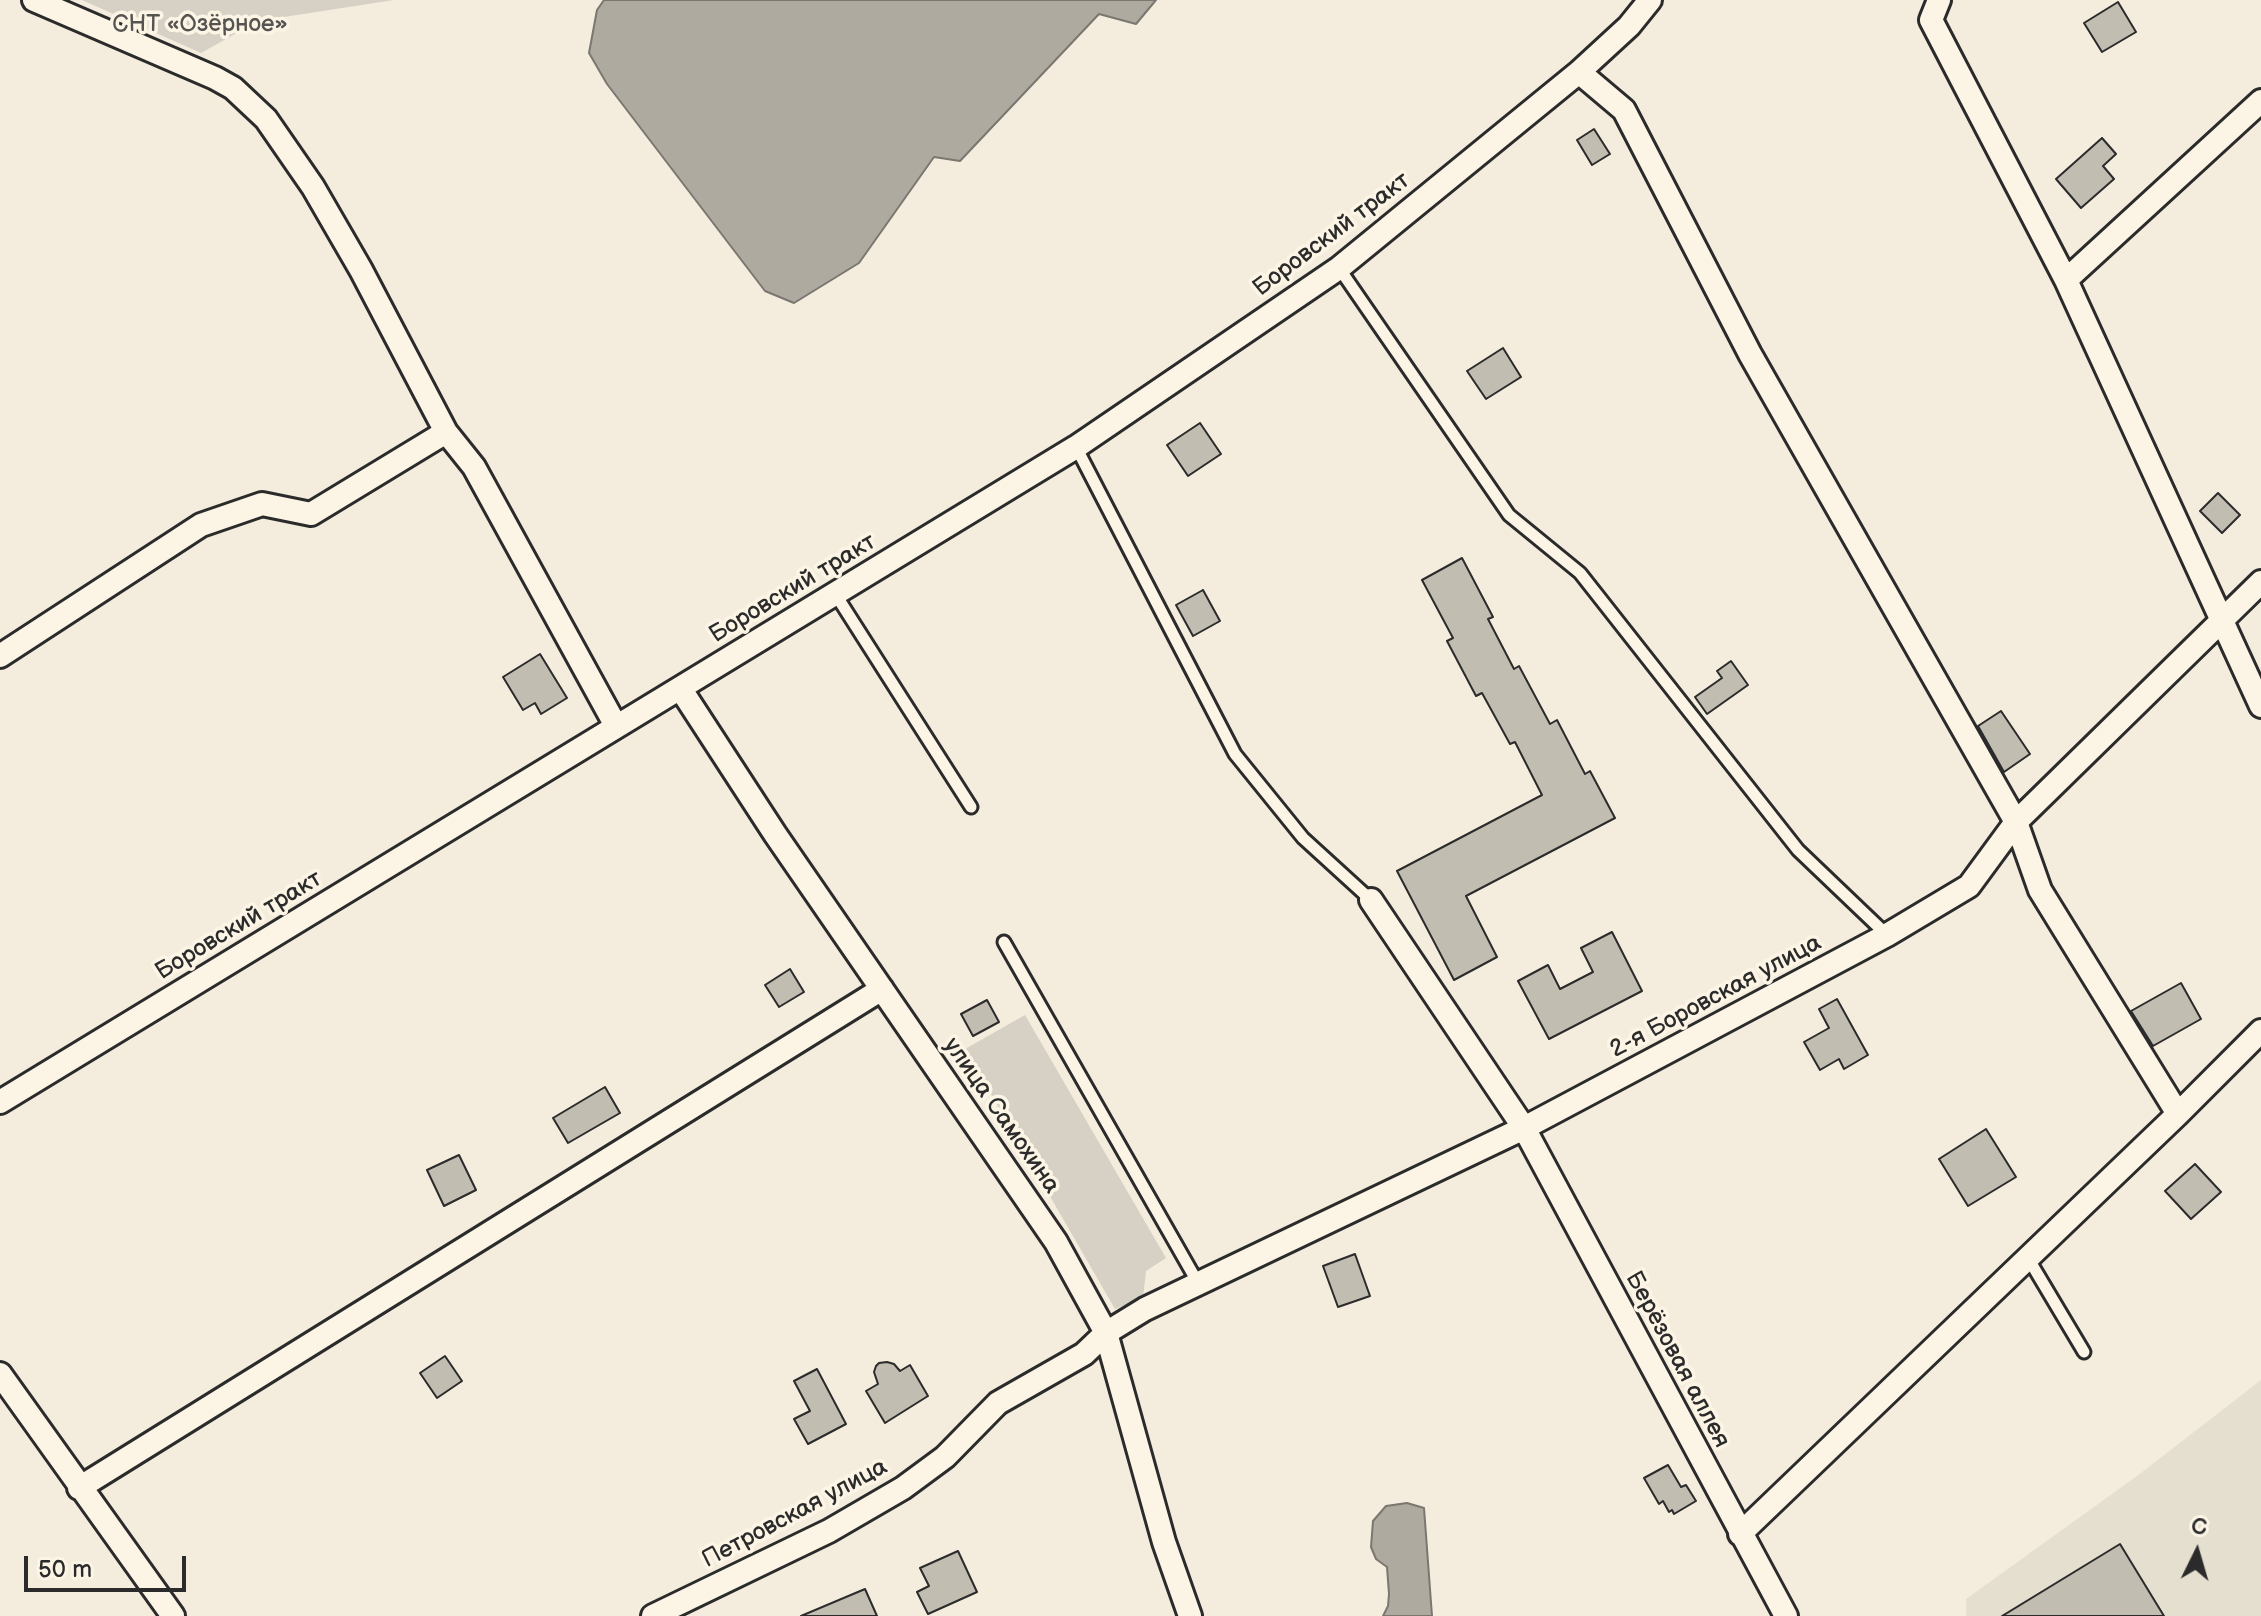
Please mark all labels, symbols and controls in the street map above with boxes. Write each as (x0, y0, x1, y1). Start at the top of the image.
park label: СНТ «Озёрное» (112, 11, 288, 39)
street label: Боровский тракт (1248, 167, 1416, 303)
street label: Боровский тракт (705, 528, 881, 650)
street label: Боровский тракт (151, 865, 327, 987)
street label: 2-я Боровская улица (1605, 929, 1827, 1065)
street label: улица Самохина (937, 1033, 1065, 1199)
street label: Берёзовая аллея (1618, 1267, 1736, 1453)
street label: Петровская улица (697, 1453, 893, 1575)
north arrow (2157, 1512, 2237, 1592)
text: С (2190, 1513, 2208, 1542)
scale bar (28, 1540, 190, 1590)
text: 50 m (38, 1555, 92, 1584)

